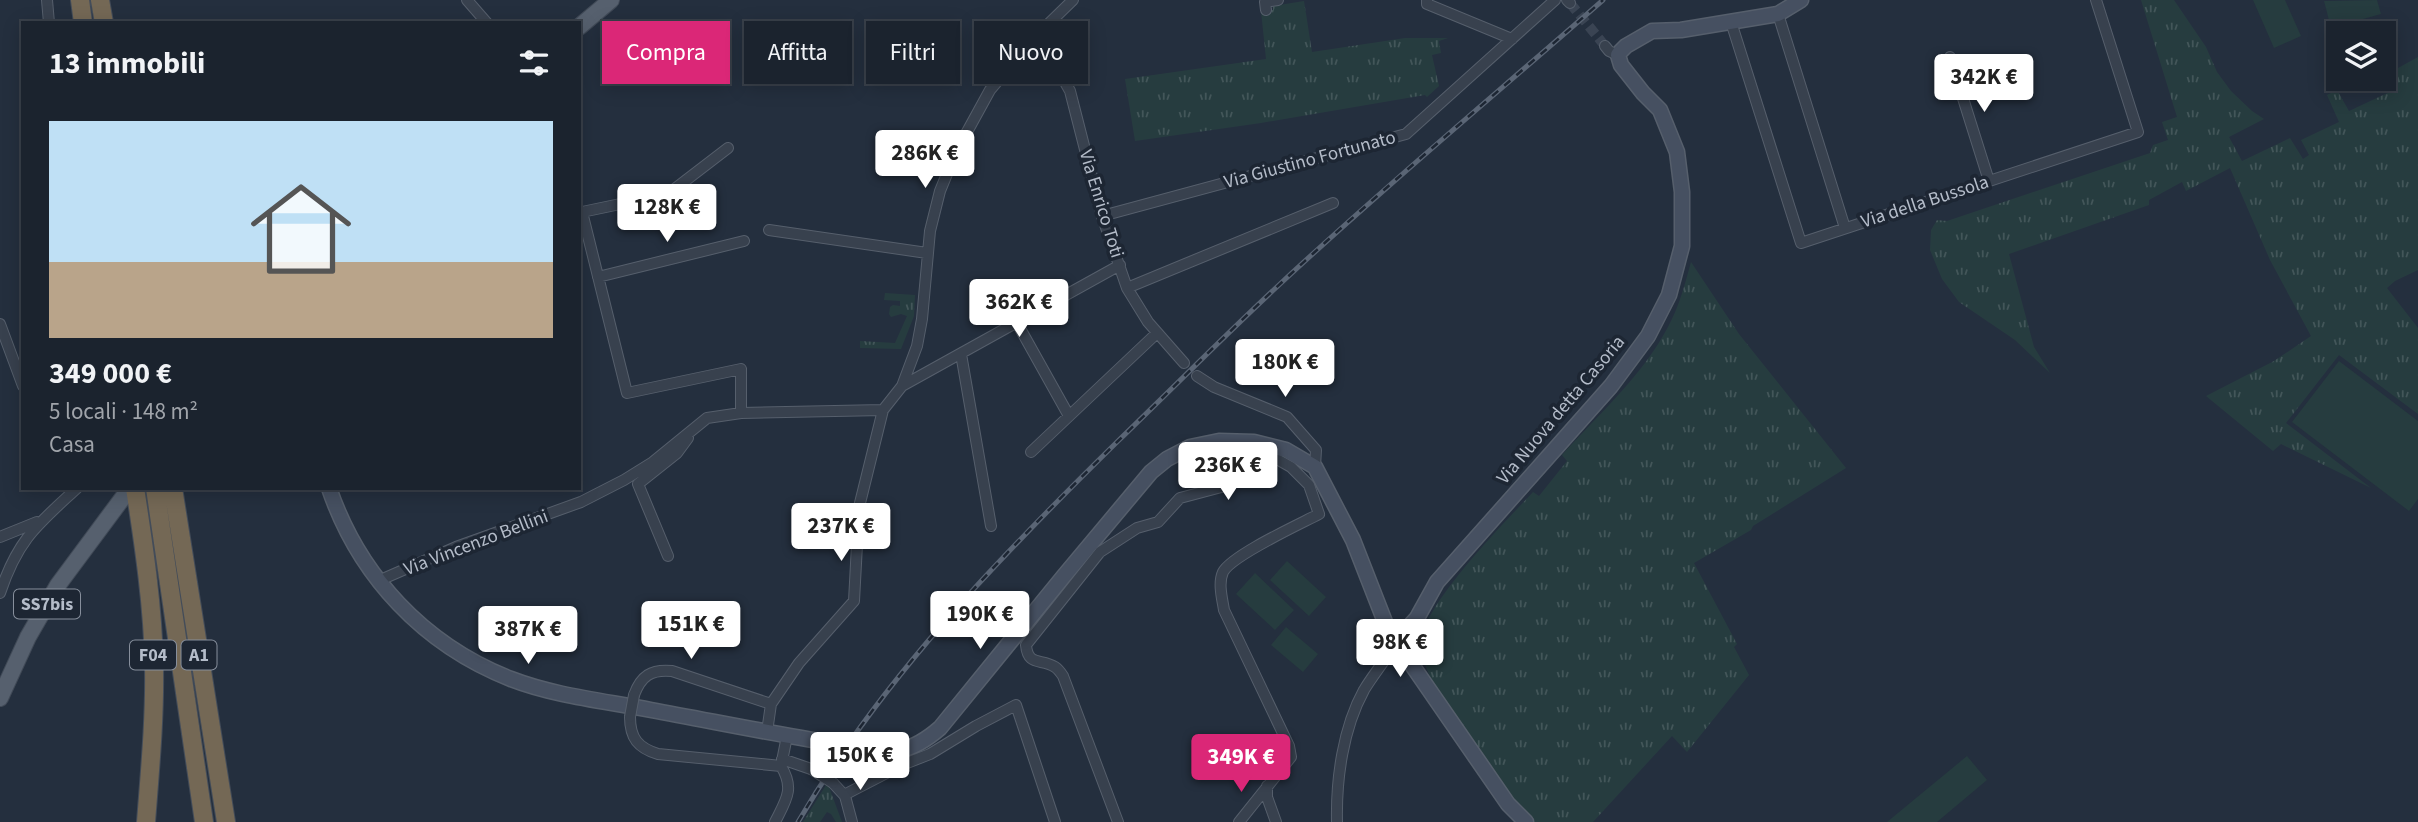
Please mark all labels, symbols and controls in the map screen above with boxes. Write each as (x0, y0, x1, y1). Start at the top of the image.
chip: Compra (602, 21, 730, 84)
chip: Affitta (744, 21, 852, 84)
chip: Filtri (866, 21, 960, 84)
chip: Nuovo (974, 21, 1088, 84)
map controls (2326, 21, 2396, 91)
button: layers (2326, 21, 2396, 91)
text: 13 immobili (49, 42, 205, 85)
icon: filters (515, 44, 553, 82)
pin: 342K € (1927, 54, 2041, 114)
text: 342K € (1950, 60, 2018, 93)
street label: Via Giustino Fortunato (1221, 124, 1399, 196)
pin: 286K € (868, 130, 982, 190)
text: 286K € (891, 136, 959, 169)
street label: Via Enrico Toti (1072, 147, 1130, 261)
icon: home (238, 166, 364, 292)
street label: Via della Bussola (1858, 169, 1992, 235)
pin: 128K € (610, 184, 724, 244)
text: 128K € (633, 190, 701, 223)
pin: 362K € (962, 280, 1076, 339)
text: 362K € (985, 285, 1053, 318)
street label: Via Nuova detta Casoria (1490, 330, 1632, 490)
pin: 180K € (1228, 340, 1342, 399)
text: 180K € (1251, 345, 1319, 378)
text: 349 000 € (49, 352, 172, 395)
text: 5 locali · 148 m² (49, 395, 198, 428)
text: Casa (49, 428, 95, 461)
pin: 236K € (1171, 442, 1285, 502)
text: 236K € (1194, 448, 1262, 481)
street label: Via Vincenzo Bellini (400, 503, 552, 583)
pin: 237K € (784, 504, 898, 563)
text: 237K € (807, 509, 875, 542)
road number: SS7bis (14, 590, 80, 618)
pin: 190K € (923, 592, 1037, 651)
text: 190K € (946, 597, 1014, 630)
pin: 151K € (634, 602, 748, 661)
pin: 387K € (471, 606, 585, 666)
text: 151K € (657, 607, 725, 640)
text: 387K € (494, 612, 562, 645)
pin: 98K € (1351, 620, 1449, 679)
text: 98K € (1372, 625, 1428, 658)
road number: F04 (130, 640, 176, 670)
road number: A1 (182, 640, 216, 670)
pin: 150K € (803, 732, 917, 792)
pin: 349K € (1184, 734, 1298, 794)
text: 150K € (826, 738, 894, 771)
text: 349K € (1207, 740, 1275, 773)

